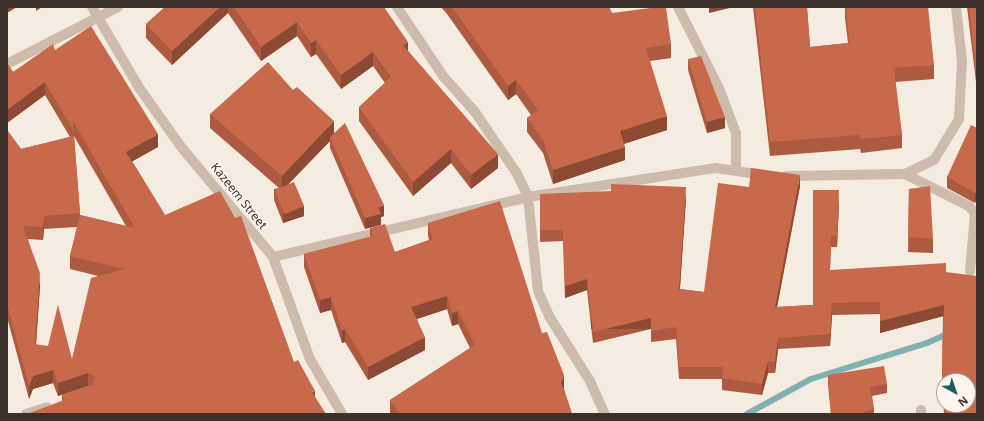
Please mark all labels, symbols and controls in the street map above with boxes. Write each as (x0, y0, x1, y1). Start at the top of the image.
street label: Kazeem Street (208, 160, 270, 232)
north arrow (936, 373, 976, 413)
text: N (955, 393, 972, 410)

